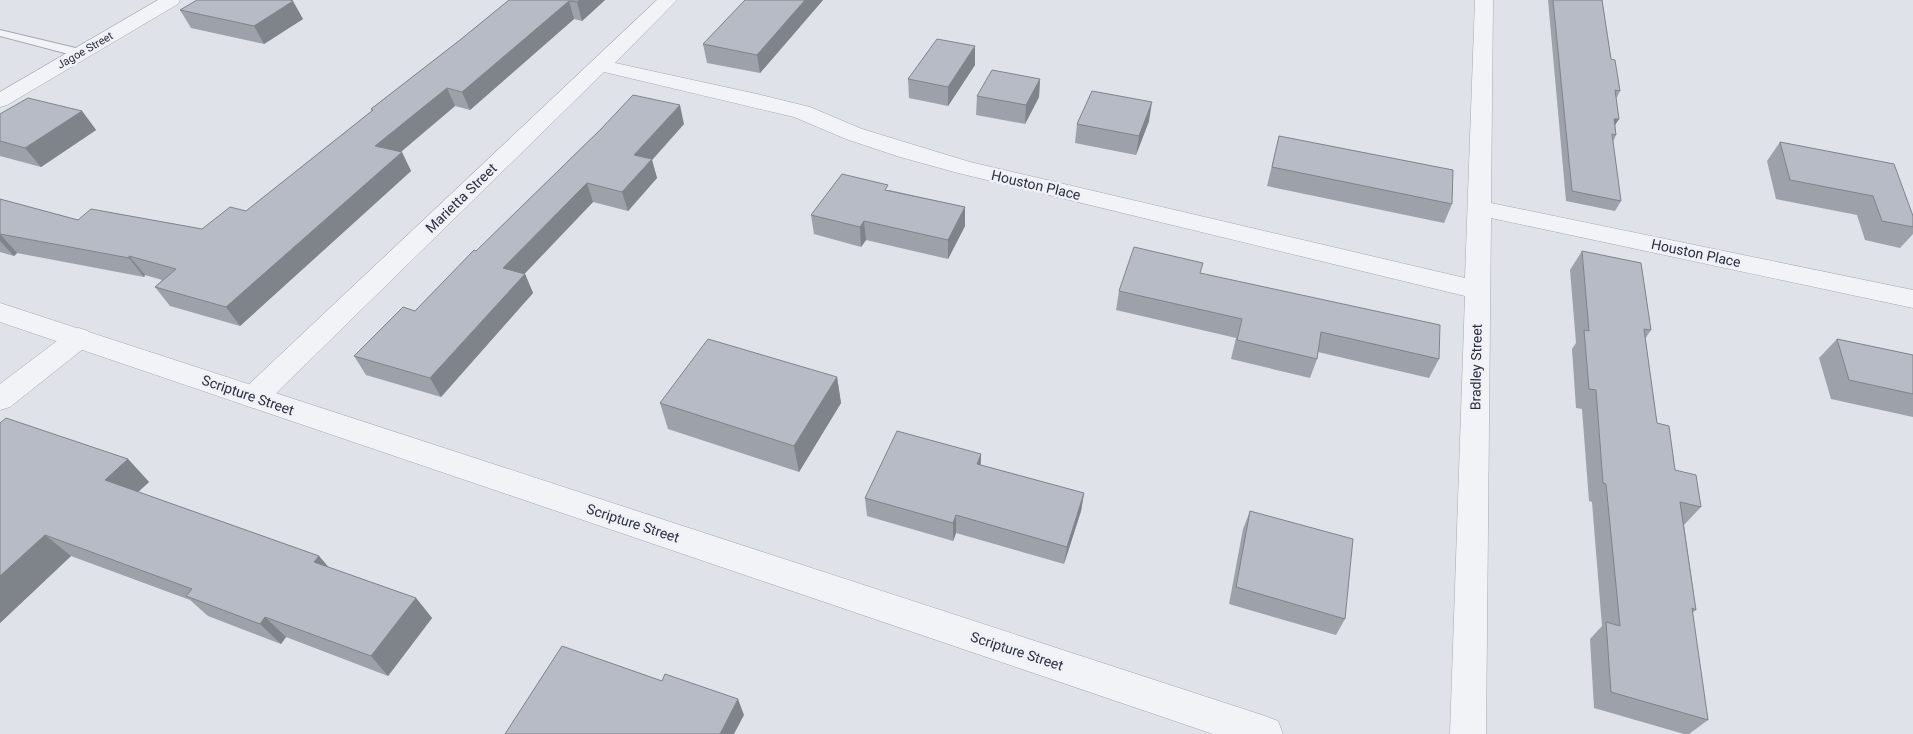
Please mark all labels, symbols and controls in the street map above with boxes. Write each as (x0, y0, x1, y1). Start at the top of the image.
street label: Jagoe Street (55, 29, 116, 72)
street label: Marietta Street (422, 160, 500, 236)
street label: Houston Place (990, 167, 1082, 203)
street label: Houston Place (1650, 236, 1742, 270)
street label: Bradley Street (1467, 323, 1485, 410)
street label: Scripture Street (200, 372, 297, 418)
street label: Scripture Street (585, 500, 682, 546)
street label: Scripture Street (969, 628, 1066, 674)

